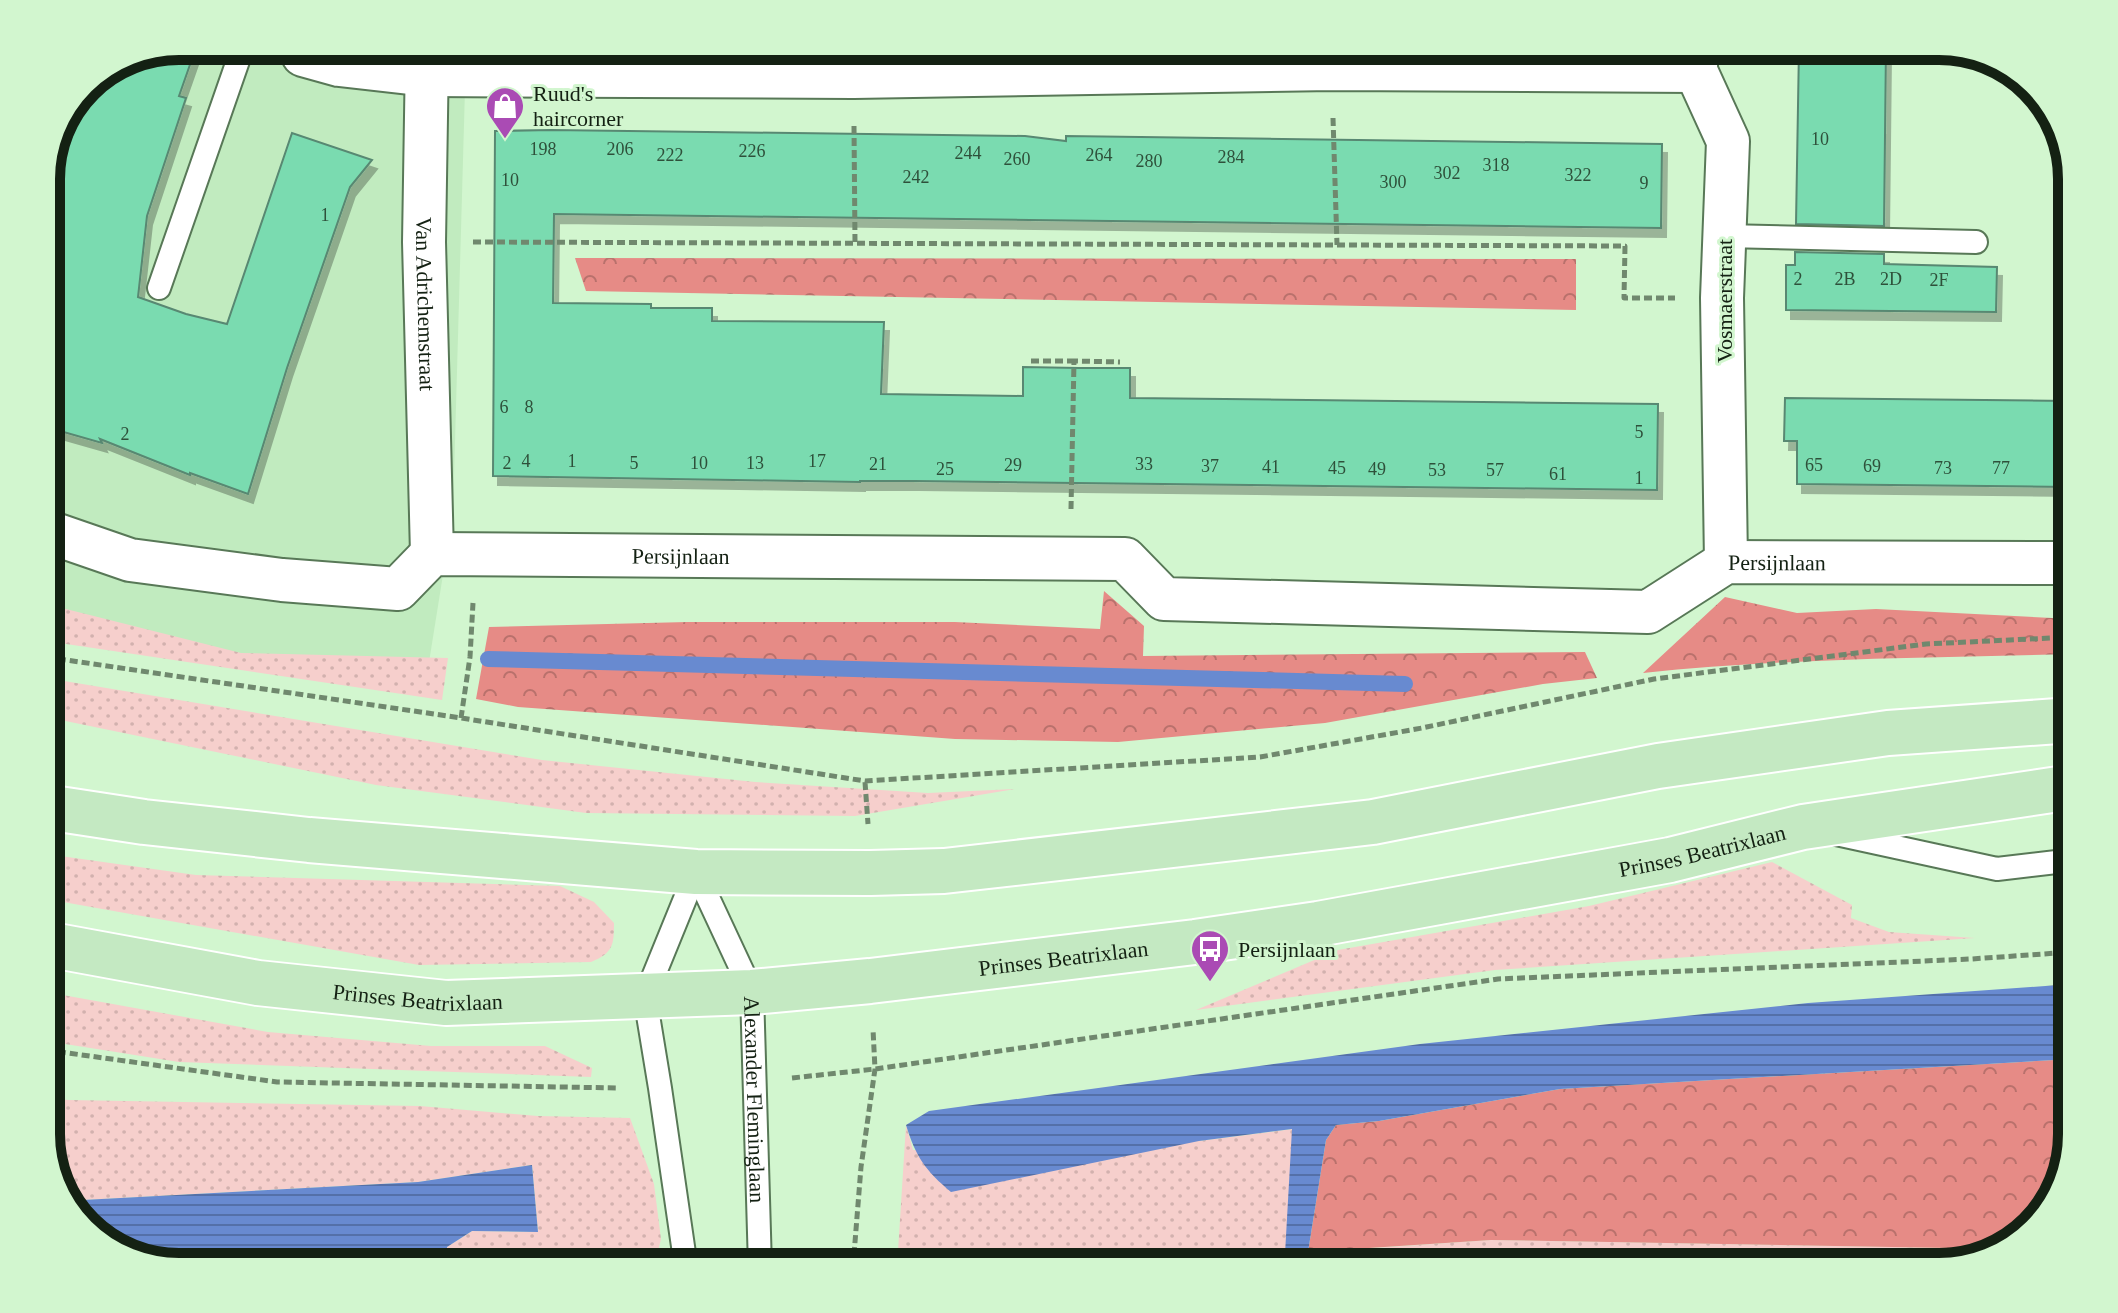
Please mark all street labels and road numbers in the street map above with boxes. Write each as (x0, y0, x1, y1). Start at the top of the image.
street label: Van Adrichemstraat (411, 217, 440, 391)
street label: Vosmaerstraat (1712, 239, 1737, 363)
street label: Persijnlaan (632, 543, 730, 569)
street label: Persijnlaan (1728, 550, 1826, 575)
street label: Prinses Beatrixlaan (1617, 819, 1788, 882)
street label: Prinses Beatrixlaan (977, 935, 1149, 980)
street label: Prinses Beatrixlaan (331, 979, 503, 1016)
street label: Alexander Fleminglaan (740, 996, 771, 1203)

